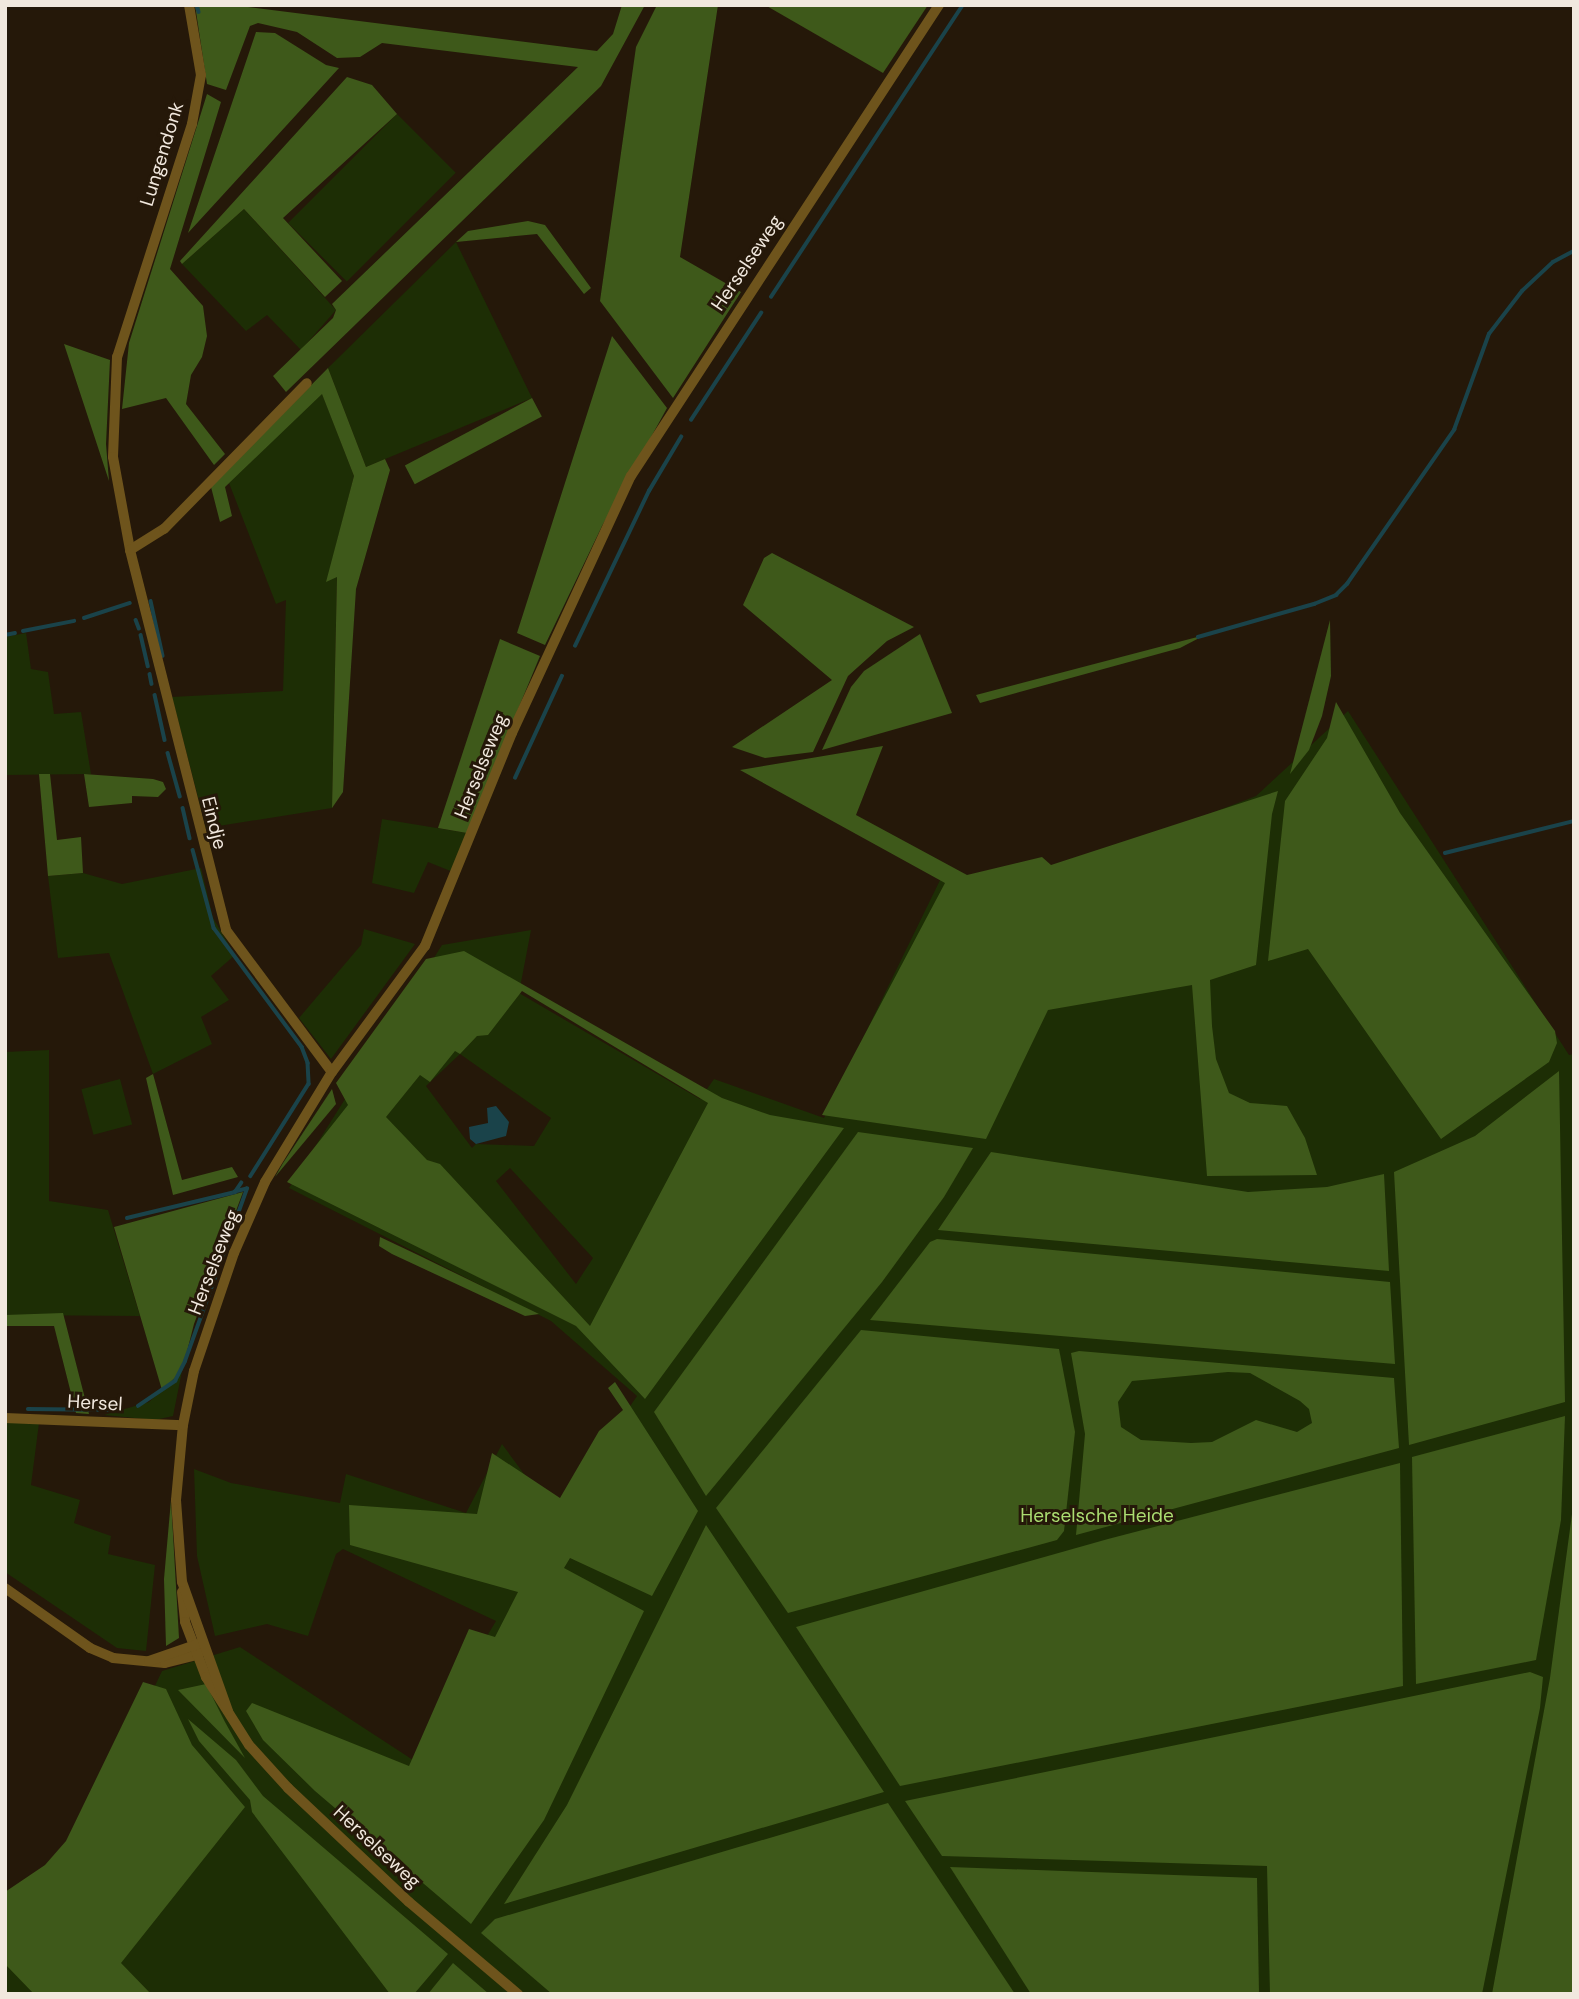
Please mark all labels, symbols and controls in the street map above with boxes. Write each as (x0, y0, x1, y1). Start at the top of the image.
street label: Lungendonk (135, 99, 189, 209)
street label: Herselseweg (707, 211, 787, 315)
street label: Herselseweg (450, 710, 512, 822)
street label: Eindje (196, 794, 232, 852)
street label: Herselseweg (184, 1206, 244, 1318)
street label: Hersel (67, 1390, 123, 1416)
park label: Herselsche Heide (1020, 1505, 1174, 1527)
street label: Herselseweg (329, 1801, 425, 1893)

